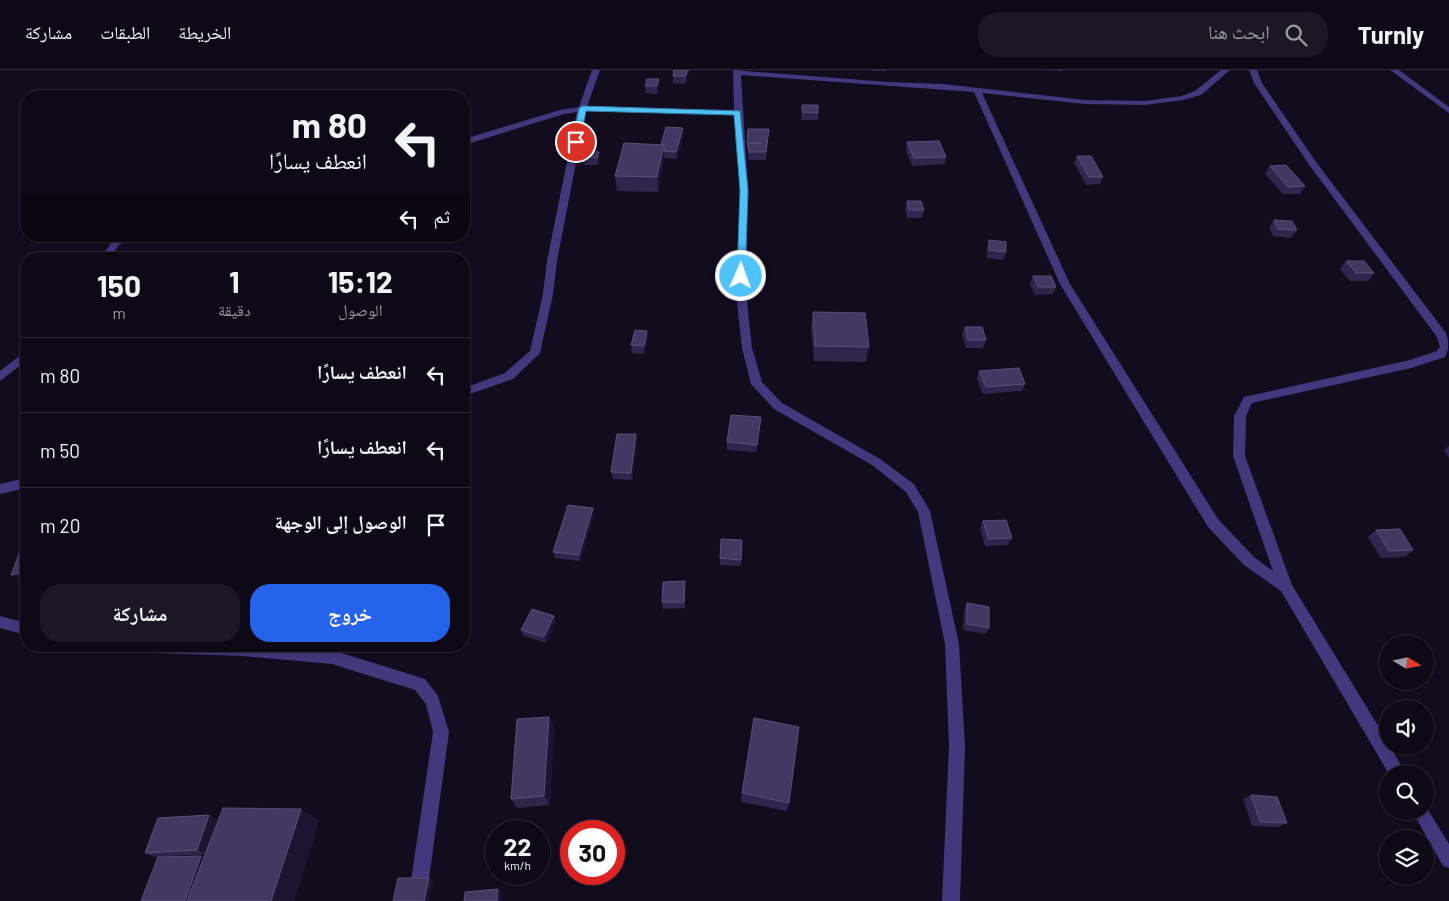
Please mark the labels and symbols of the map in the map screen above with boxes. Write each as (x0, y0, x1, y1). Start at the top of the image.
pin (555, 121, 597, 163)
position arrow (714, 249, 766, 301)
north arrow (1379, 635, 1434, 690)
speed limit sign: 30 (560, 820, 625, 885)

